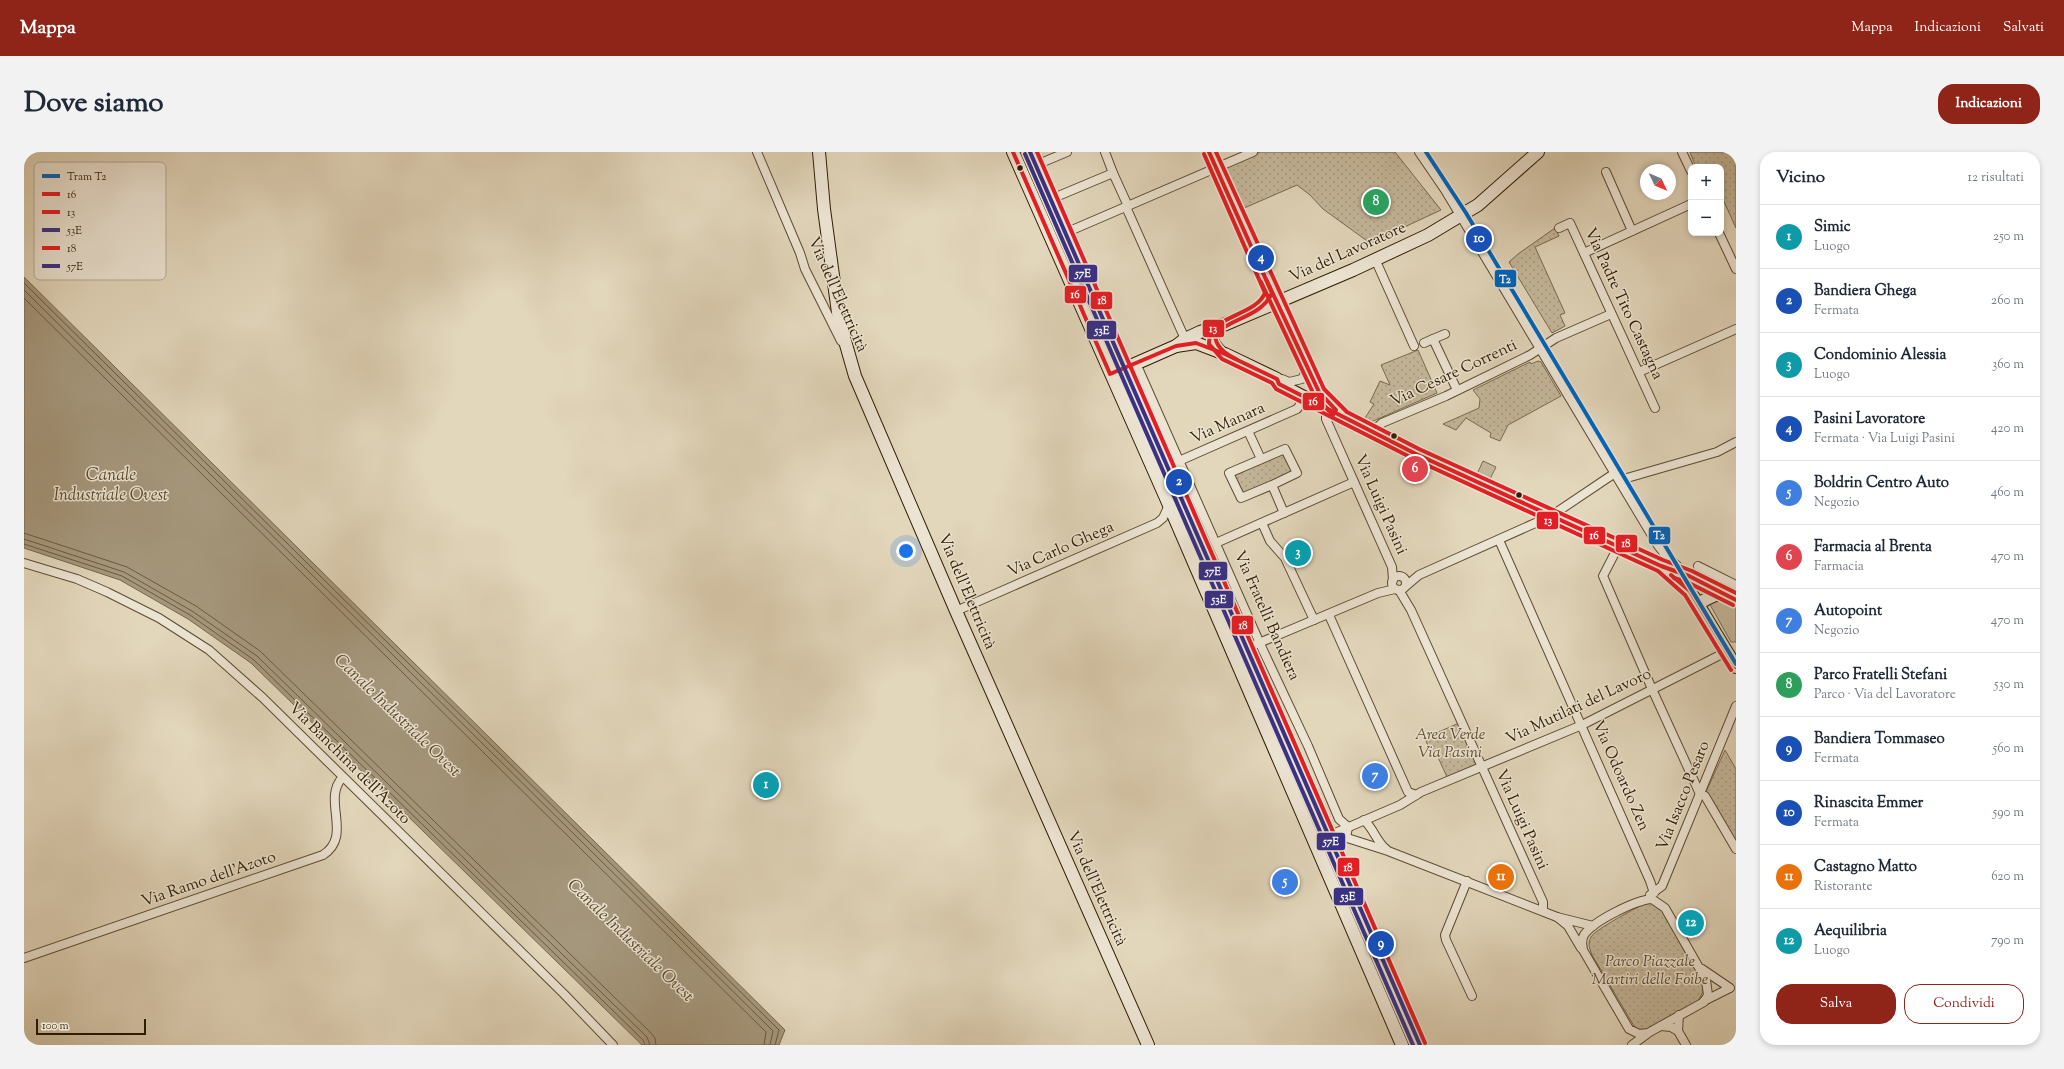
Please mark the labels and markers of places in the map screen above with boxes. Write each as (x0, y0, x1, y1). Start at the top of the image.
unlabelled marker (1015, 163, 1025, 173)
pin: 8 (1363, 187, 1389, 217)
pin: 10 (1466, 224, 1492, 254)
pin: 4 (1248, 243, 1274, 273)
unlabelled marker (1389, 431, 1399, 441)
pin: 6 (1402, 454, 1428, 484)
pin: 2 (1166, 467, 1192, 497)
unlabelled marker (1514, 490, 1524, 500)
pin: 3 (1285, 538, 1311, 568)
pin: 7 (1362, 761, 1388, 791)
pin: 1 (753, 770, 779, 800)
pin: 11 (1488, 862, 1514, 892)
pin: 5 (1272, 867, 1298, 897)
pin: 12 (1678, 908, 1704, 938)
pin: 9 (1368, 929, 1394, 959)

